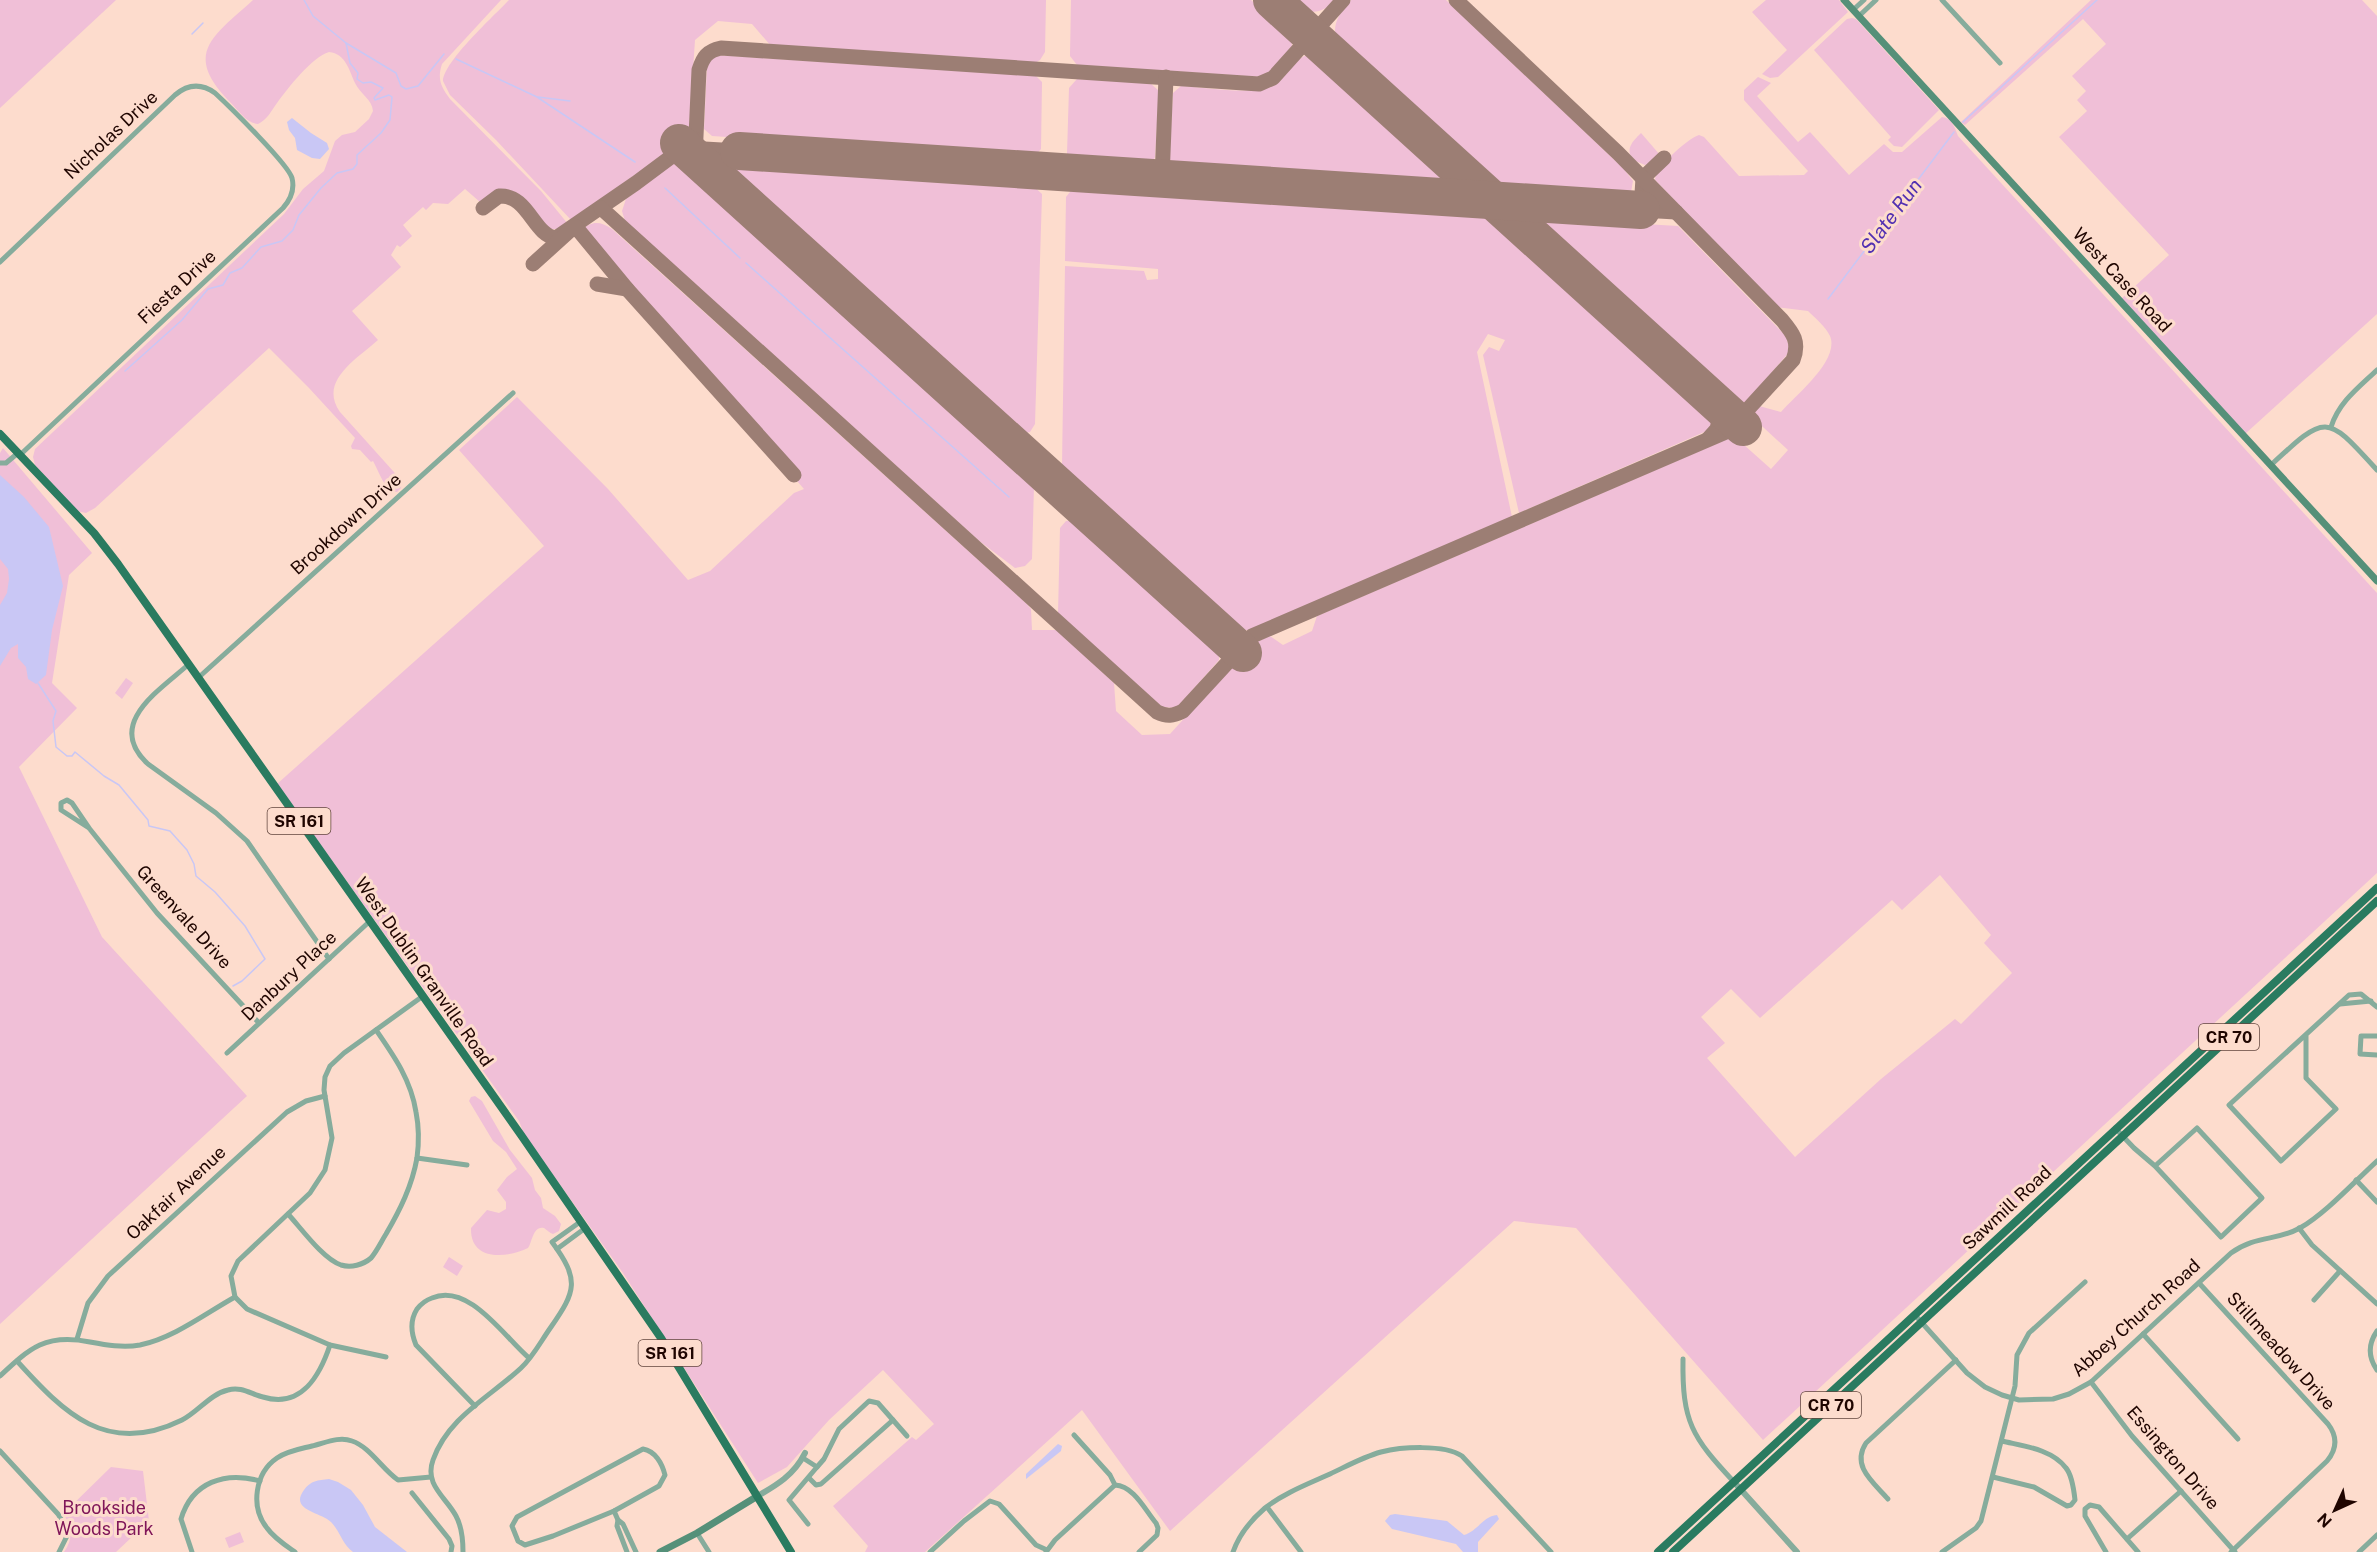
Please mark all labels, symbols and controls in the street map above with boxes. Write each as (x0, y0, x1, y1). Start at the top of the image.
street label: Nicholas Drive (60, 86, 162, 183)
water label: Slate Run (1855, 174, 1927, 258)
street label: West Case Road (2069, 223, 2176, 336)
street label: Fiesta Drive (133, 245, 220, 328)
street label: Brookdown Drive (286, 468, 405, 579)
road number: SR 161 (268, 808, 330, 834)
street label: Greenvale Drive (132, 861, 236, 973)
street label: West Dublin Granville Road (351, 873, 498, 1070)
street label: Danbury Place (237, 926, 340, 1025)
road number: CR 70 (2199, 1024, 2259, 1050)
street label: Oakfair Avenue (122, 1141, 230, 1244)
street label: Sawmill Road (1958, 1161, 2055, 1254)
street label: Abbey Church Road (2067, 1254, 2204, 1381)
street label: Stillmeadow Drive (2223, 1287, 2340, 1414)
road number: SR 161 (638, 1340, 702, 1366)
road number: CR 70 (1801, 1392, 1861, 1418)
street label: Essington Drive (2123, 1402, 2224, 1514)
north arrow (2305, 1480, 2365, 1540)
park label: Brookside Woods Park (54, 1497, 154, 1539)
text: N (2314, 1509, 2336, 1531)

